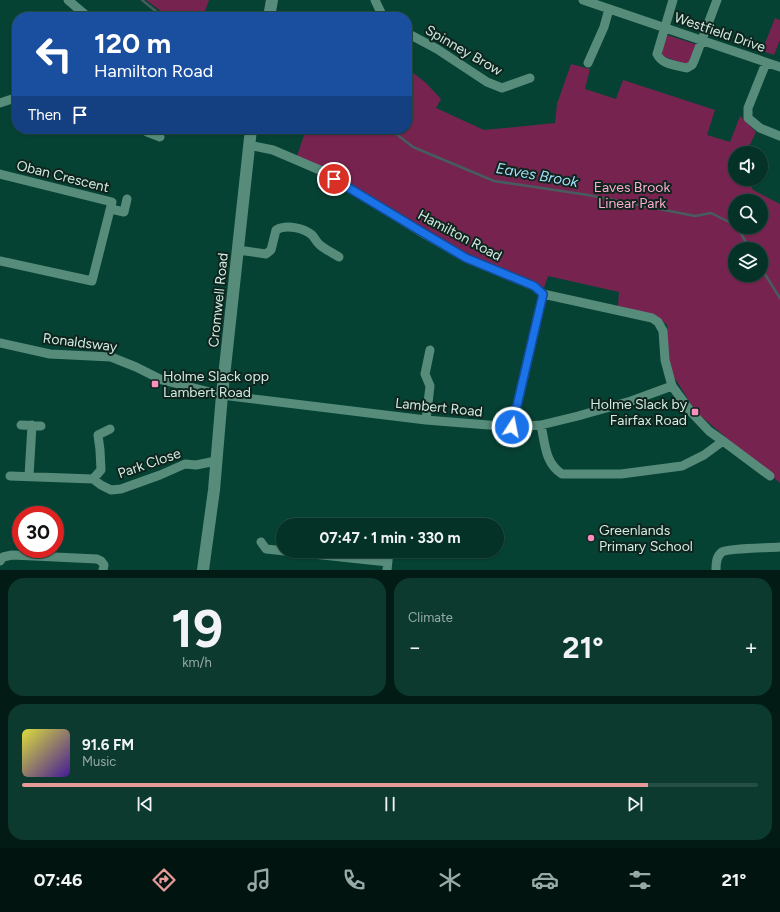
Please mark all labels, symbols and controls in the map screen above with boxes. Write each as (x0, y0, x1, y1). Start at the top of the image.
street label: Westfield Drive (672, 9, 768, 56)
street label: Spinney Brow (422, 22, 505, 79)
text: 120 m (94, 26, 171, 60)
icon: left (28, 28, 80, 80)
text: Hamilton Road (94, 60, 213, 82)
icon: arrive (69, 104, 91, 126)
text: Then (28, 106, 61, 124)
map controls (728, 146, 768, 282)
button: sound (728, 146, 768, 186)
street label: Oban Crescent (15, 157, 111, 196)
water label: Eaves Brook (494, 159, 580, 191)
pin (317, 162, 351, 196)
icon: arrive (323, 168, 345, 190)
park label: Eaves Brook Linear Park (594, 179, 670, 212)
button: search (728, 194, 768, 234)
street label: Hamilton Road (415, 206, 505, 265)
button: layers (728, 242, 768, 282)
street label: Cromwell Road (205, 252, 232, 348)
street label: Ronaldsway (42, 329, 119, 356)
place label: Holme Slack opp Lambert Road (163, 368, 269, 401)
marker: Holme Slack opp Lambert Road (150, 379, 160, 389)
street label: Lambert Road (394, 394, 484, 421)
place label: Holme Slack by Fairfax Road (590, 396, 688, 429)
position arrow (491, 406, 533, 448)
marker: Holme Slack by Fairfax Road (690, 407, 700, 417)
street label: Park Close (115, 445, 183, 482)
speed limit sign: 30 (12, 506, 64, 558)
place label: Greenlands Primary School (599, 522, 693, 555)
text: 07:47 · 1 min · 330 m (320, 529, 460, 547)
marker: Greenlands Primary School (586, 533, 596, 543)
text: 19 (171, 598, 223, 660)
text: Climate (408, 610, 453, 625)
text: 21° (562, 629, 604, 666)
text: − (408, 634, 422, 661)
text: + (744, 634, 758, 661)
text: km/h (182, 655, 212, 670)
text: 91.6 FM (82, 736, 134, 754)
text: Music (82, 754, 116, 769)
icon: previous (134, 793, 156, 815)
icon: pause (379, 793, 401, 815)
icon: next (624, 793, 646, 815)
icon: directions (150, 866, 178, 894)
icon: music (245, 866, 273, 894)
icon: phone (340, 866, 368, 894)
icon: climate (436, 866, 464, 894)
icon: car (531, 866, 559, 894)
icon: filters (626, 866, 654, 894)
text: 07:46 (34, 869, 83, 891)
text: 21° (721, 869, 746, 891)

